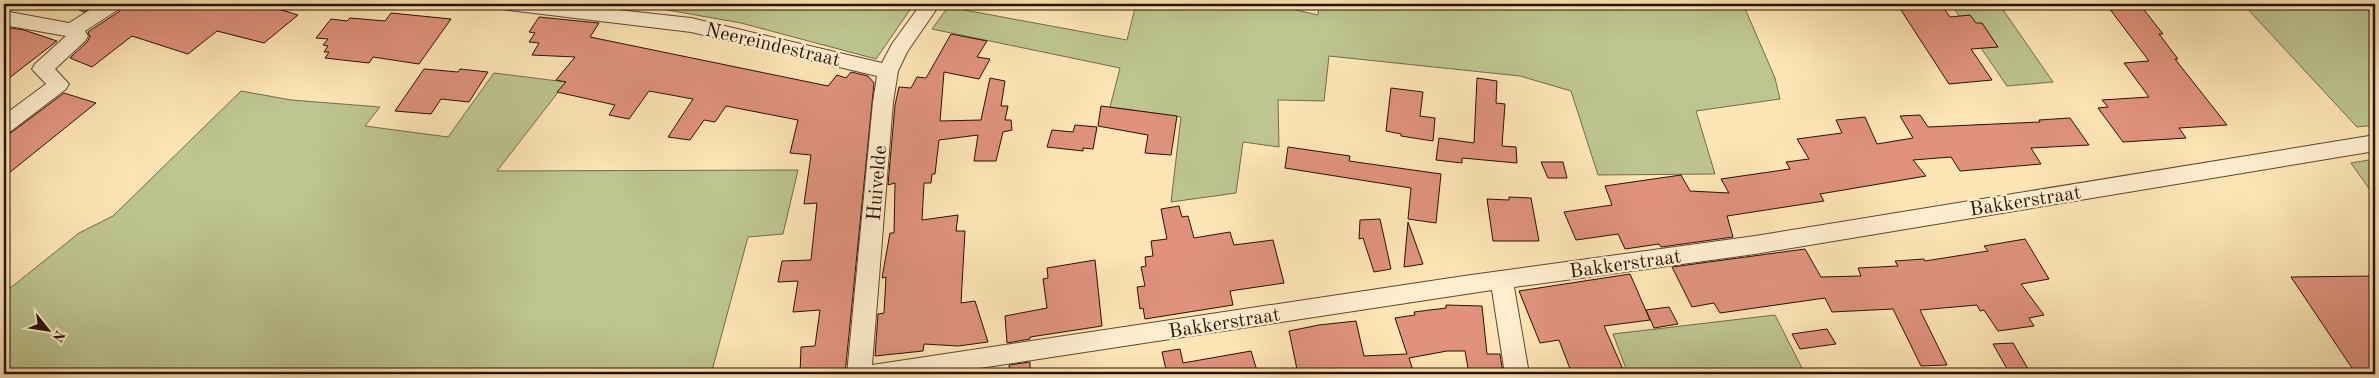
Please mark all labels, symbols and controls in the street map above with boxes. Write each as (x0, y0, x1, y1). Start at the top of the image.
street label: Neereindestraat (703, 21, 842, 71)
street label: Huivelde (865, 145, 891, 222)
street label: Bakkerstraat (1968, 183, 2082, 221)
street label: Bakkerstraat (1568, 247, 1682, 283)
street label: Bakkerstraat (1167, 305, 1281, 343)
north arrow (22, 306, 72, 356)
text: N (50, 328, 67, 344)

